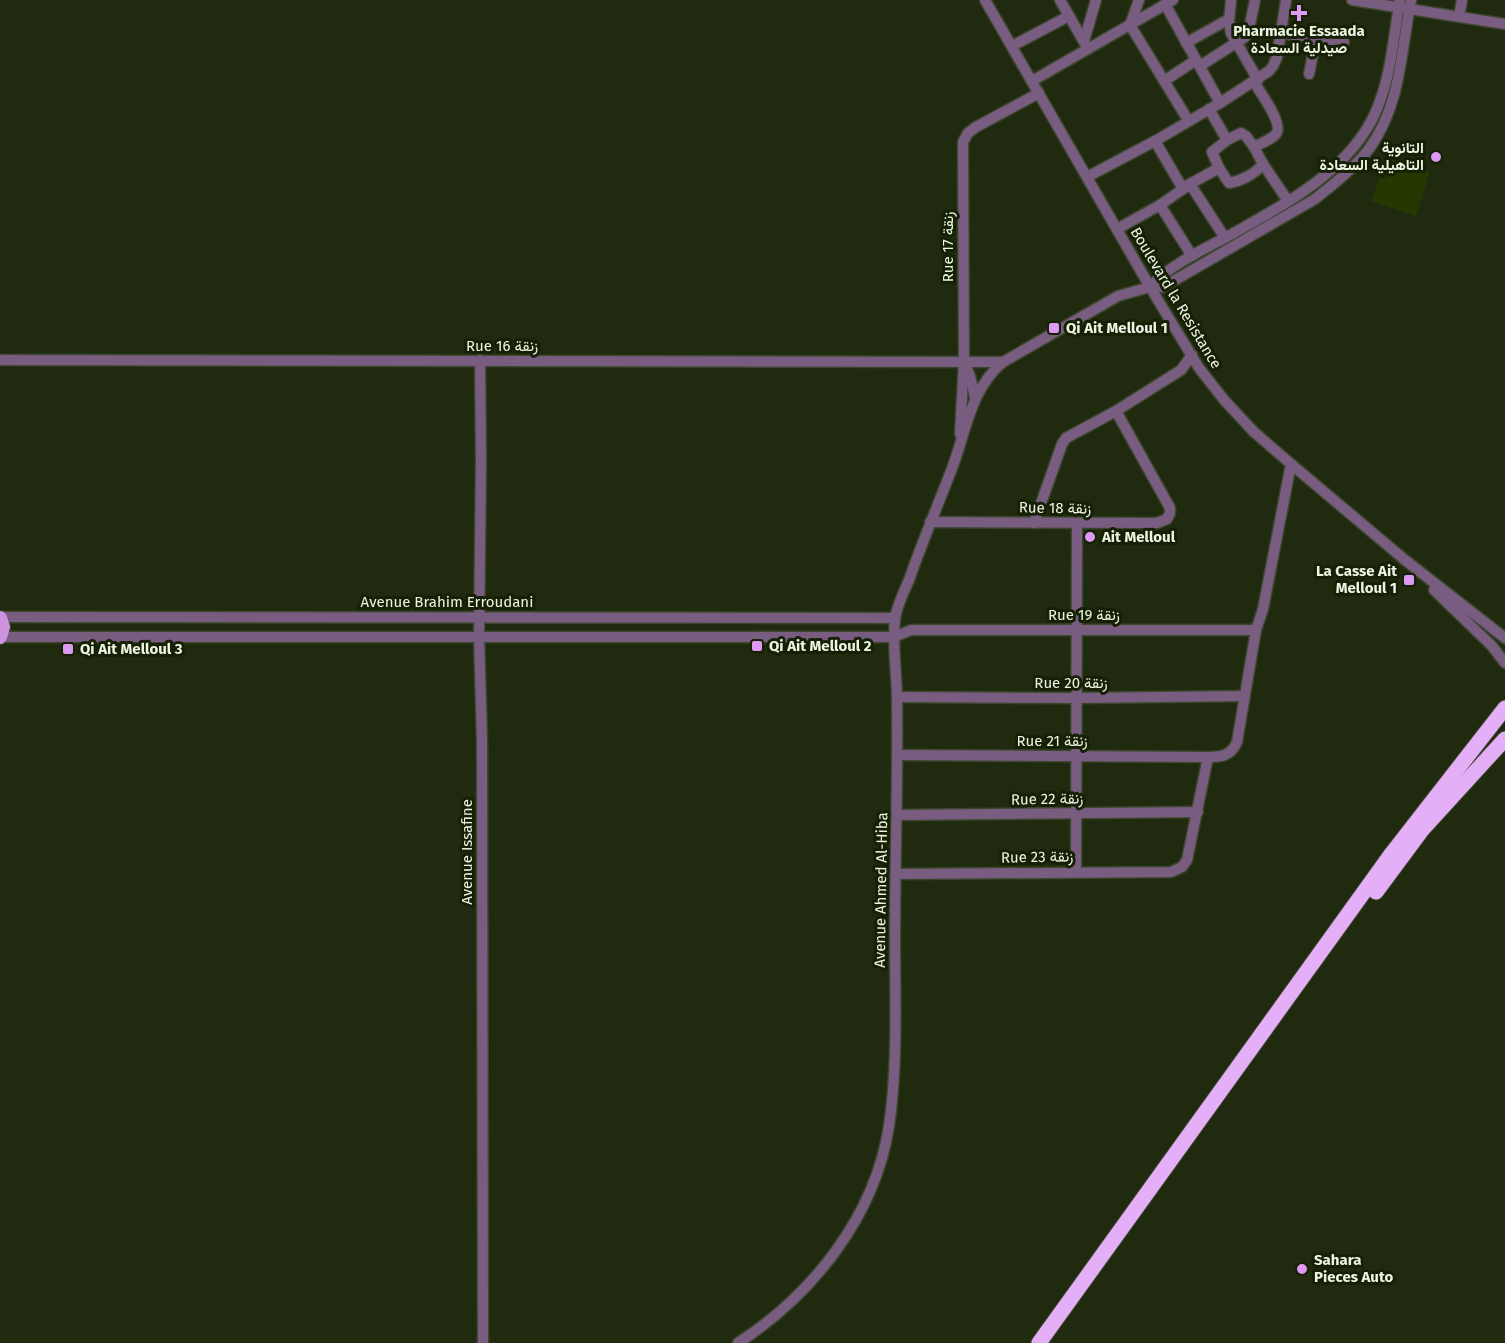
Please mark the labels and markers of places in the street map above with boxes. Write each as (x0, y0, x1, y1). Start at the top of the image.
marker: Pharmacie Essaada صيدلية السعادة (1292, 6, 1306, 20)
place label: Pharmacie Essaada صيدلية السعادة (1233, 22, 1365, 57)
place label: التانوية التاهيلية السعادة (1319, 139, 1424, 174)
marker: التانوية التاهيلية السعادة (1429, 150, 1443, 164)
place label: Qi Ait Melloul 1 (1066, 319, 1168, 337)
marker: Qi Ait Melloul 1 (1047, 321, 1061, 335)
place label: Ait Melloul (1101, 528, 1176, 546)
marker: Ait Melloul (1083, 530, 1097, 544)
place label: La Casse Ait Melloul 1 (1316, 562, 1397, 597)
marker: La Casse Ait Melloul 1 (1402, 573, 1416, 587)
place label: Qi Ait Melloul 2 (769, 637, 872, 655)
marker: Qi Ait Melloul 2 (750, 639, 764, 653)
place label: Qi Ait Melloul 3 (80, 640, 183, 658)
marker: Qi Ait Melloul 3 (61, 642, 75, 656)
place label: Sahara Pieces Auto (1314, 1251, 1393, 1286)
marker: Sahara Pieces Auto (1295, 1262, 1309, 1276)

